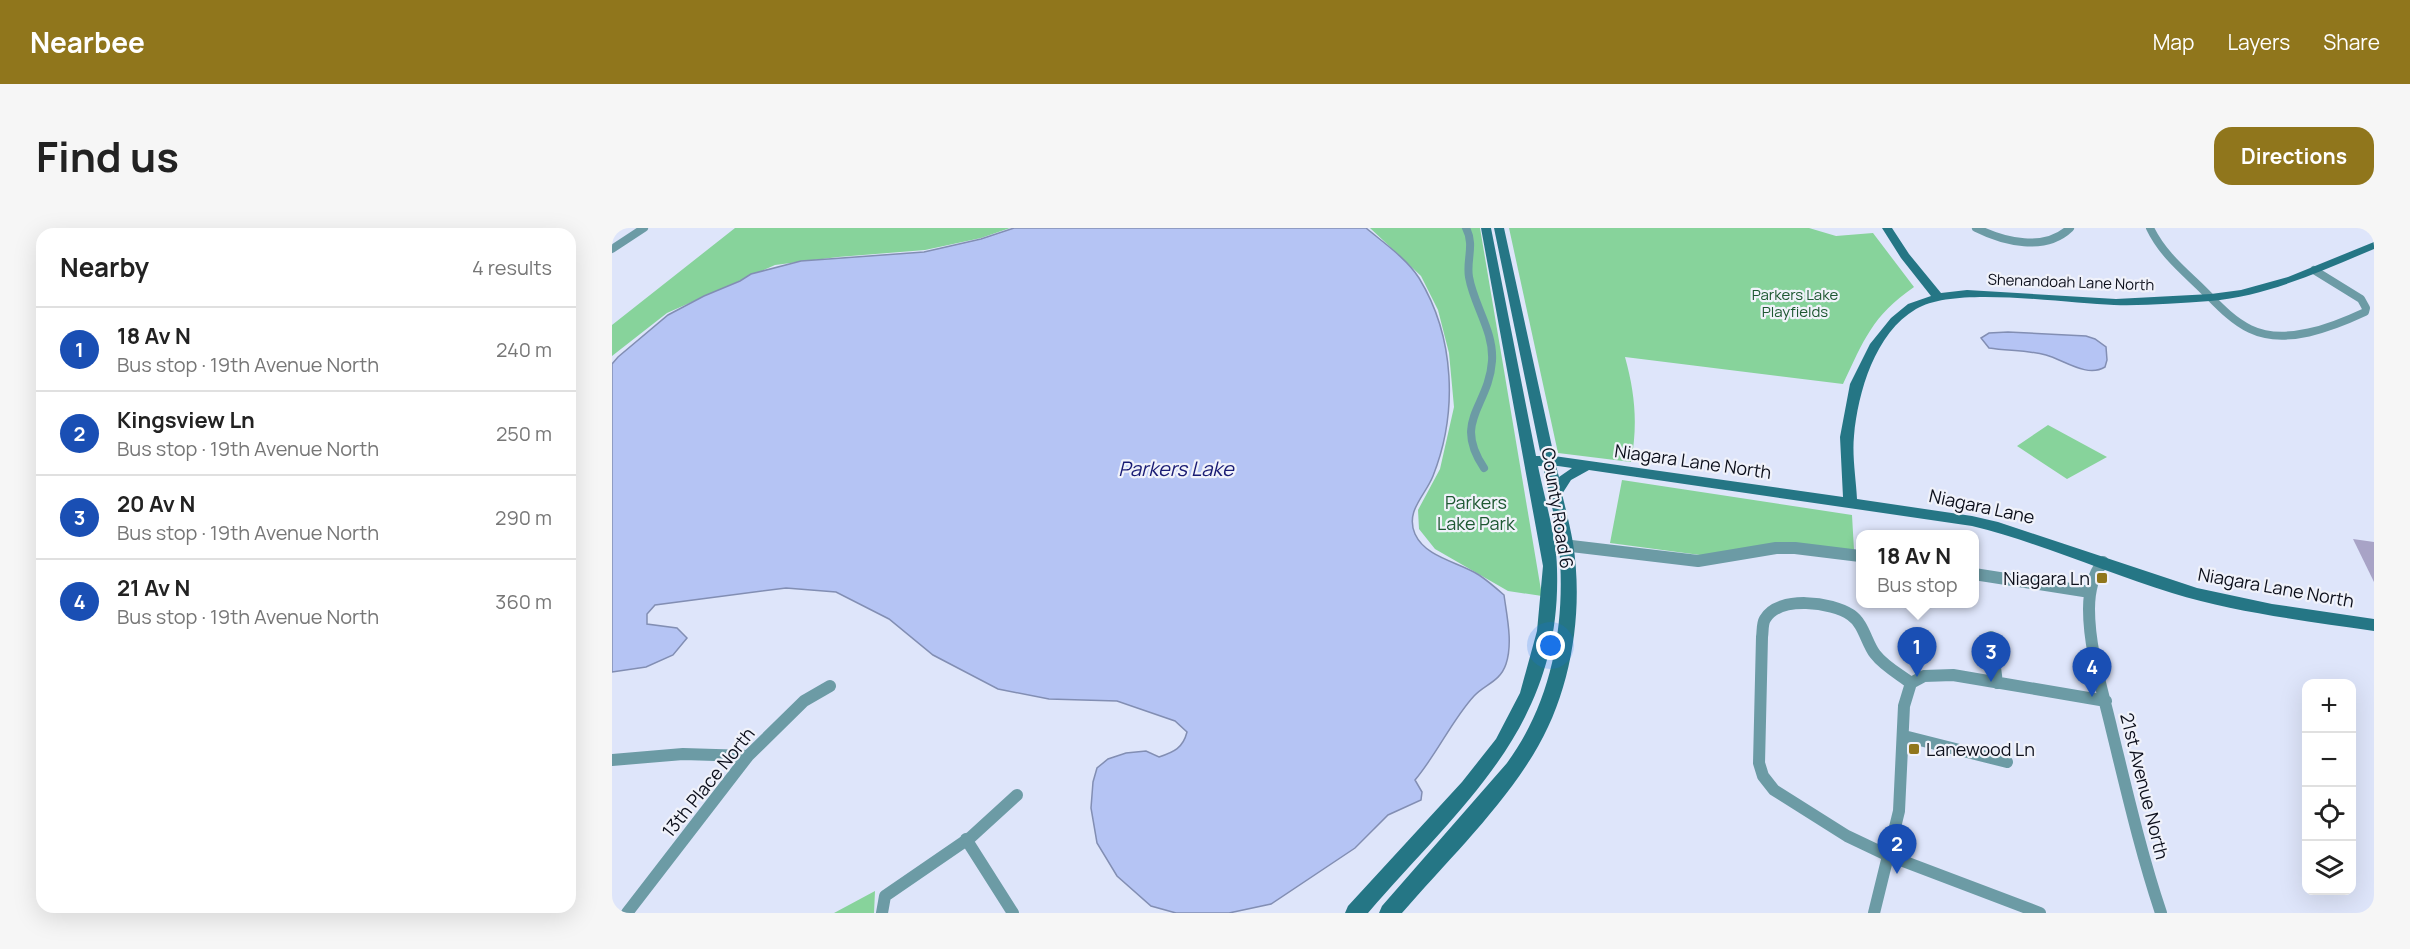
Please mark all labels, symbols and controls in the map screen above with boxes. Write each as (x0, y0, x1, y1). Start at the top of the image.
text: Nearbee (30, 23, 145, 61)
text: Map (2153, 28, 2194, 56)
text: Layers (2227, 28, 2290, 56)
text: Share (2323, 28, 2380, 56)
text: Find us (36, 127, 179, 185)
button: Directions (2214, 127, 2374, 185)
text: Nearby (60, 249, 149, 285)
text: 4 results (472, 254, 552, 281)
street label: Shenandoah Lane North (1987, 269, 2155, 295)
park label: Parkers Lake Playfields (1752, 284, 1838, 322)
text: 18 Av N (117, 321, 191, 351)
text: 1 (75, 336, 84, 363)
text: 240 m (496, 336, 552, 363)
text: Bus stop · 19th Avenue North (117, 351, 379, 378)
text: Kingsview Ln (117, 405, 255, 435)
text: 2 (74, 420, 85, 447)
text: 250 m (496, 420, 552, 447)
text: Bus stop · 19th Avenue North (117, 435, 379, 462)
street label: Niagara Lane North (1613, 438, 1773, 484)
street label: County Road 6 (1537, 446, 1579, 570)
water label: Parkers Lake (1118, 455, 1235, 482)
street label: Niagara Lane (1927, 483, 2037, 529)
text: 20 Av N (117, 489, 195, 519)
park label: Parkers Lake Park (1437, 490, 1516, 535)
text: 3 (74, 504, 85, 531)
text: 290 m (495, 504, 552, 531)
text: Bus stop · 19th Avenue North (117, 519, 379, 546)
popup (1856, 530, 1979, 608)
text: 18 Av N (1877, 541, 1951, 571)
street label: Niagara Lane North (2196, 561, 2356, 613)
place label: Niagara Ln (2003, 566, 2090, 590)
text: Bus stop (1877, 571, 1958, 598)
marker: Niagara Ln (2095, 571, 2109, 585)
text: 21 Av N (117, 573, 190, 603)
text: 4 (73, 588, 86, 615)
text: 360 m (495, 588, 552, 615)
text: Bus stop · 19th Avenue North (117, 603, 379, 630)
pin: 1 (1898, 628, 1936, 677)
your location (1536, 631, 1565, 660)
pin: 3 (1972, 632, 2010, 682)
pin: 4 (2072, 648, 2112, 697)
map controls (2302, 679, 2356, 895)
button: + (2302, 679, 2356, 733)
street label: 21st Avenue North (2115, 710, 2175, 862)
street label: 13th Place North (656, 722, 760, 842)
button: − (2302, 733, 2356, 787)
place label: Lanewood Ln (1926, 737, 2035, 761)
marker: Lanewood Ln (1907, 742, 1921, 756)
button: locate (2302, 787, 2356, 841)
pin: 2 (1878, 824, 1916, 874)
button: layers (2302, 841, 2356, 895)

